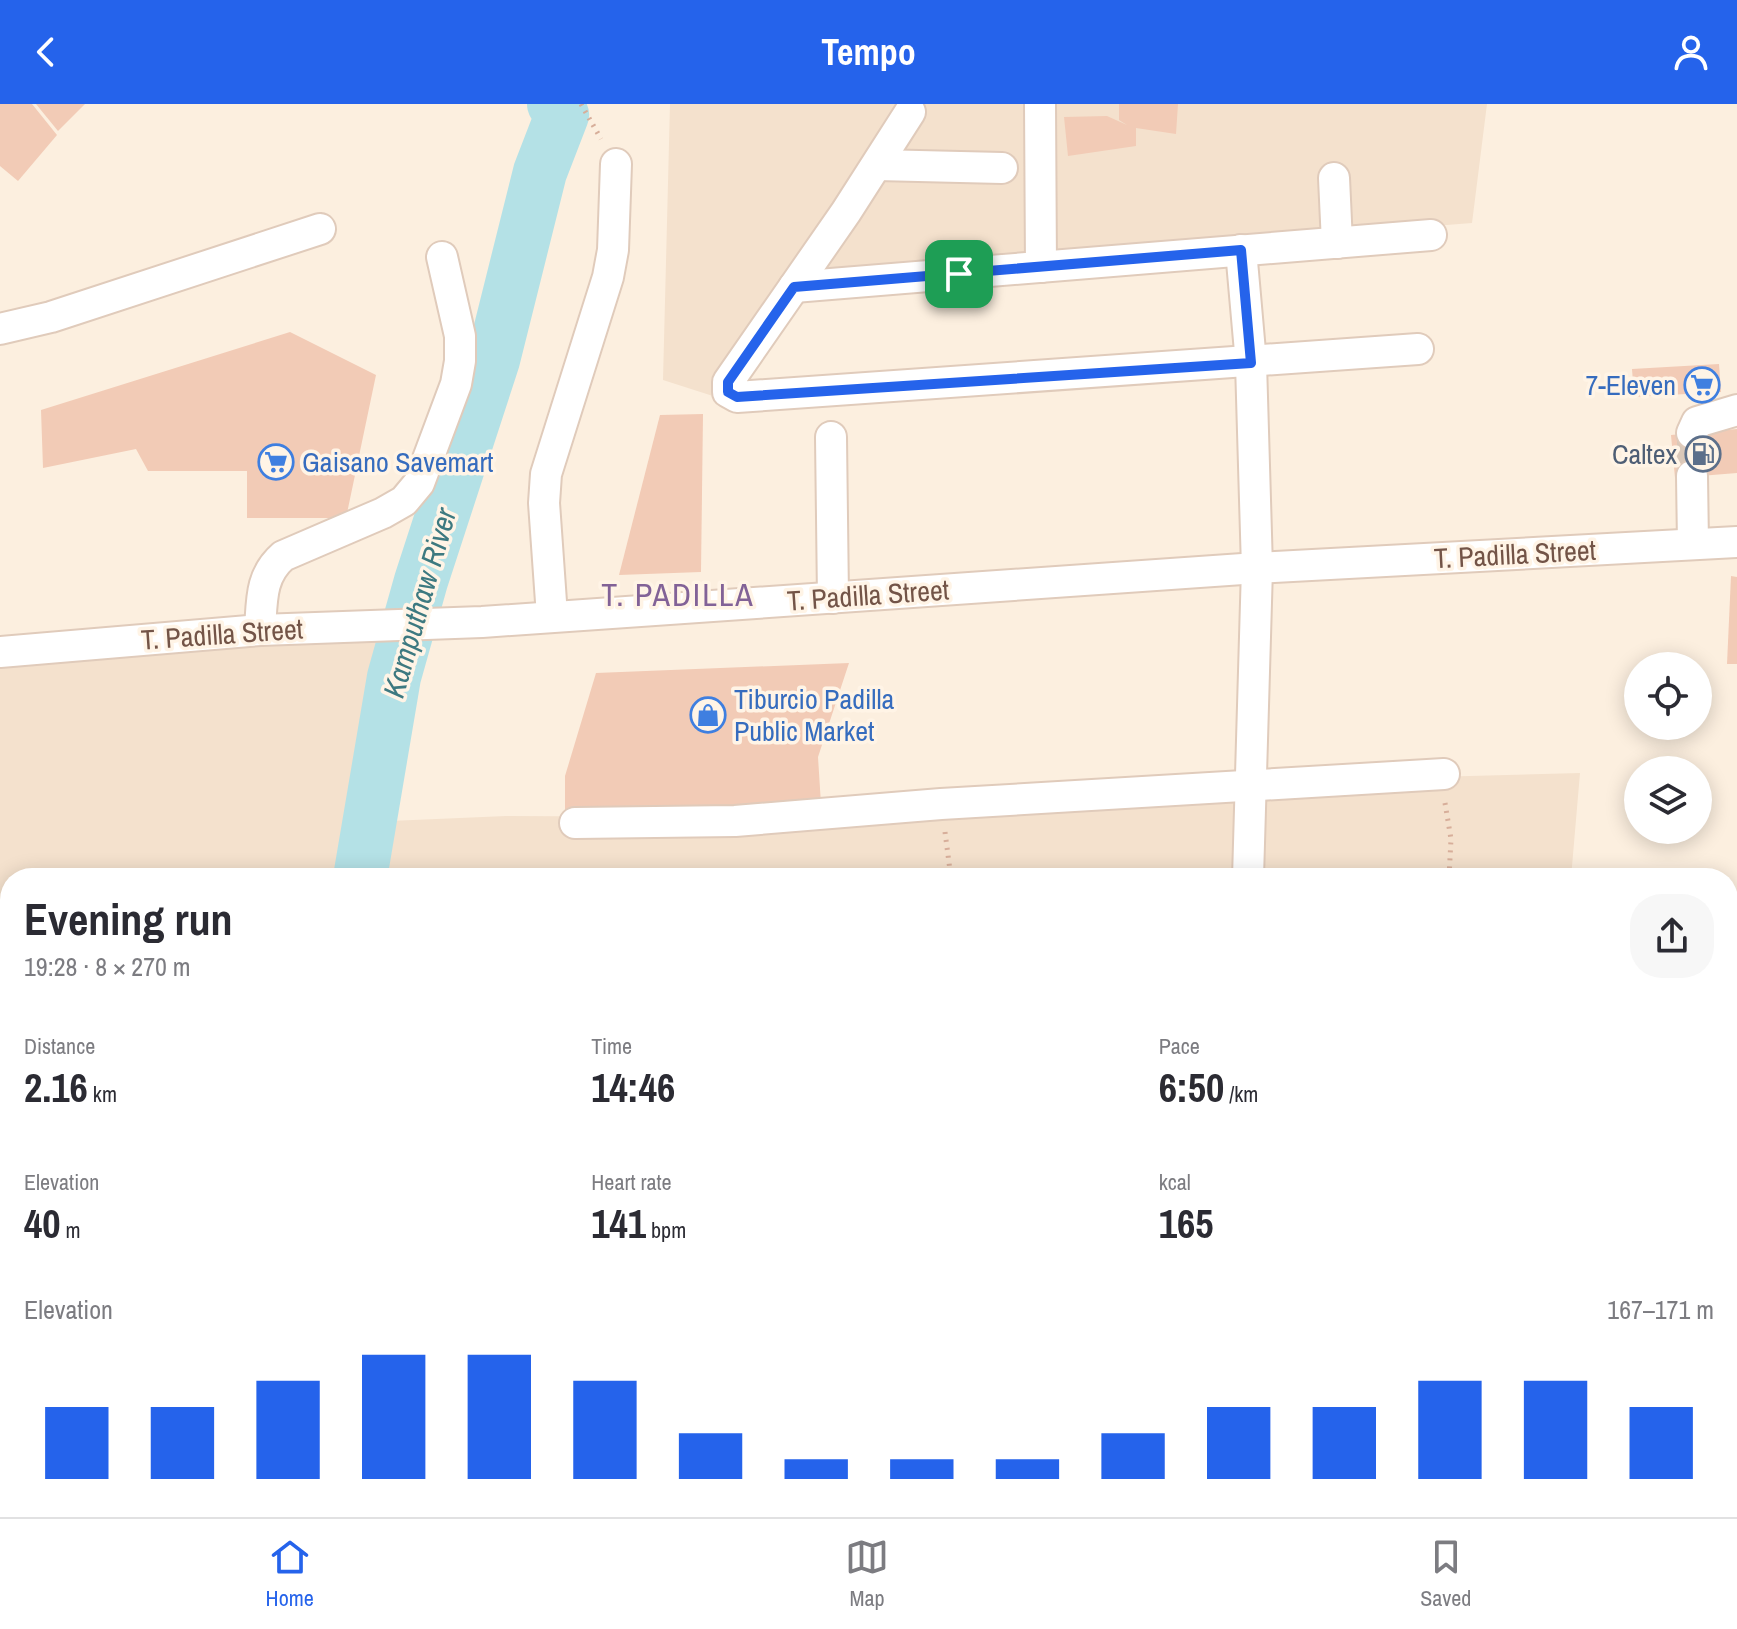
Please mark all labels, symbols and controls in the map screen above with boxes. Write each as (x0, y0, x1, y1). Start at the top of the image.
text: Tempo (821, 28, 916, 76)
icon: back (24, 30, 68, 74)
icon: person (1669, 30, 1713, 74)
pin (925, 240, 993, 308)
icon: arrive (937, 252, 981, 296)
place label: 7-Eleven (1585, 366, 1676, 404)
supermarket icon: 7-Eleven (1683, 366, 1721, 404)
place label: Caltex (1612, 435, 1678, 473)
fuel station icon: Caltex (1684, 435, 1722, 473)
supermarket icon: Gaisano Savemart (257, 443, 295, 481)
place label: Gaisano Savemart (302, 443, 493, 481)
water label: Kamputhaw River (373, 502, 465, 702)
street label: T. Padilla Street (1433, 531, 1597, 577)
street label: T. Padilla Street (786, 570, 950, 620)
district label: T. PADILLA (601, 573, 755, 616)
street label: T. Padilla Street (140, 609, 304, 659)
map controls (1624, 652, 1712, 844)
button: locate (1624, 652, 1712, 740)
place label: Tiburcio Padilla Public Market (734, 680, 895, 750)
shop icon: Tiburcio Padilla Public Market (689, 696, 727, 734)
button: layers (1624, 756, 1712, 844)
text: Evening run (24, 889, 233, 949)
button: share (1630, 894, 1714, 978)
text: 19:28 · 8 × 270 m (24, 949, 191, 984)
text: Distance (24, 1031, 95, 1061)
text: Time (591, 1031, 632, 1061)
text: Pace (1159, 1031, 1200, 1061)
text: 2.16 (24, 1061, 88, 1114)
text: 14:46 (591, 1061, 675, 1114)
text: 6:50 (1159, 1061, 1224, 1114)
text: km (88, 1079, 117, 1109)
text: /km (1224, 1079, 1258, 1109)
text: Elevation (24, 1167, 99, 1197)
text: Heart rate (591, 1167, 672, 1197)
text: kcal (1159, 1167, 1191, 1197)
text: 40 (24, 1197, 60, 1250)
text: 141 (591, 1197, 646, 1250)
text: 165 (1159, 1197, 1213, 1250)
text: m (60, 1215, 81, 1245)
text: bpm (646, 1215, 686, 1245)
text: Elevation (24, 1292, 113, 1327)
text: 167–171 m (1607, 1292, 1714, 1327)
tab: Home (266, 1535, 314, 1613)
tab: Map (845, 1535, 889, 1613)
tab: Saved (1420, 1535, 1471, 1613)

